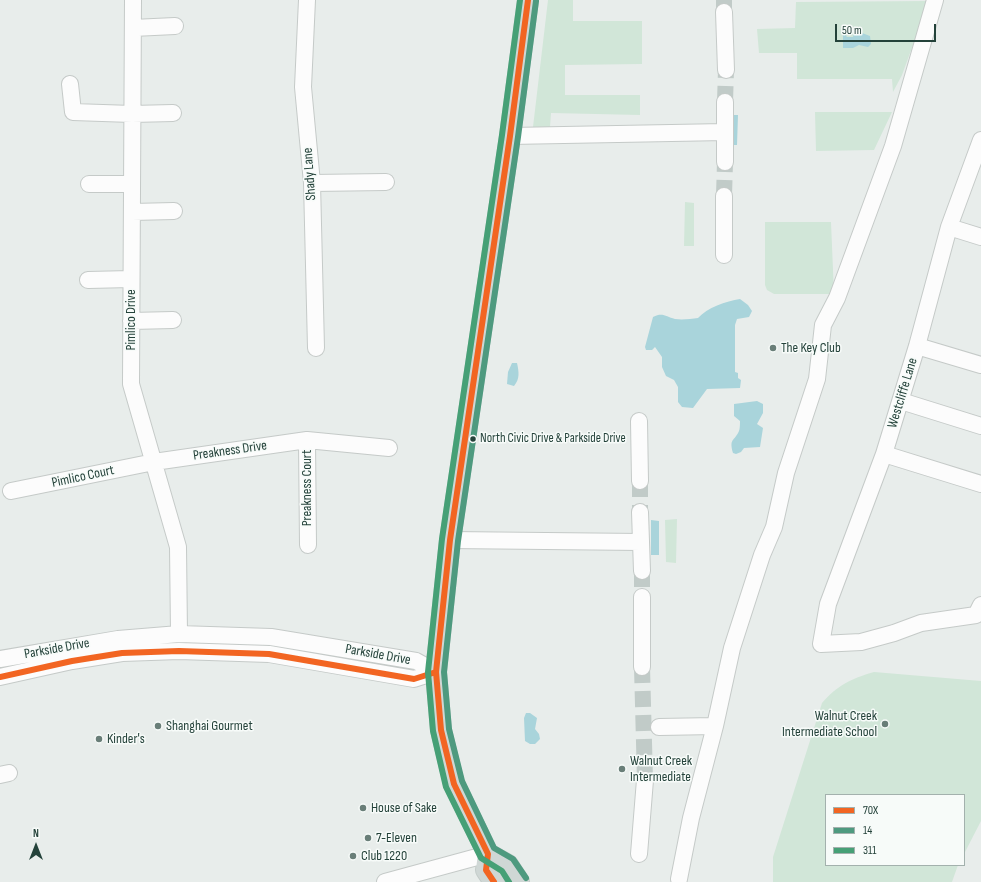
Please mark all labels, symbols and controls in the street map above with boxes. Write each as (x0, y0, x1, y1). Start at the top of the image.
scale bar (837, 16, 938, 42)
text: 50 m (842, 23, 862, 38)
street label: Shady Lane (300, 147, 320, 201)
street label: Pimlico Drive (123, 289, 139, 351)
place label: The Key Club (781, 340, 841, 356)
marker: The Key Club (768, 343, 778, 353)
street label: Westcliffe Lane (884, 356, 922, 430)
place label: North Civic Drive & Parkside Drive (480, 431, 626, 447)
marker: North Civic Drive & Parkside Drive (468, 434, 478, 444)
street label: Preakness Drive (192, 438, 268, 464)
street label: Preakness Court (299, 450, 315, 526)
street label: Pimlico Court (50, 462, 116, 492)
street label: Parkside Drive (23, 635, 91, 663)
street label: Parkside Drive (344, 641, 412, 669)
place label: Walnut Creek Intermediate School (782, 708, 877, 740)
place label: Shanghai Gourmet (166, 718, 253, 734)
marker: Walnut Creek Intermediate School (880, 719, 890, 729)
marker: Shanghai Gourmet (153, 721, 163, 731)
place label: Kinder's (107, 731, 145, 747)
marker: Kinder's (94, 734, 104, 744)
place label: Walnut Creek Intermediate (630, 753, 692, 786)
marker: Walnut Creek Intermediate (617, 764, 627, 774)
legend (825, 794, 965, 866)
place label: House of Sake (371, 800, 437, 816)
marker: House of Sake (358, 803, 368, 813)
text: 70X (863, 803, 878, 818)
text: 14 (863, 823, 872, 838)
north arrow (16, 826, 56, 866)
text: N (33, 827, 39, 840)
place label: 7-Eleven (376, 830, 417, 846)
marker: 7-Eleven (363, 833, 373, 843)
text: 311 (863, 843, 876, 858)
place label: Club 1220 (361, 848, 407, 864)
marker: Club 1220 (348, 851, 358, 861)

